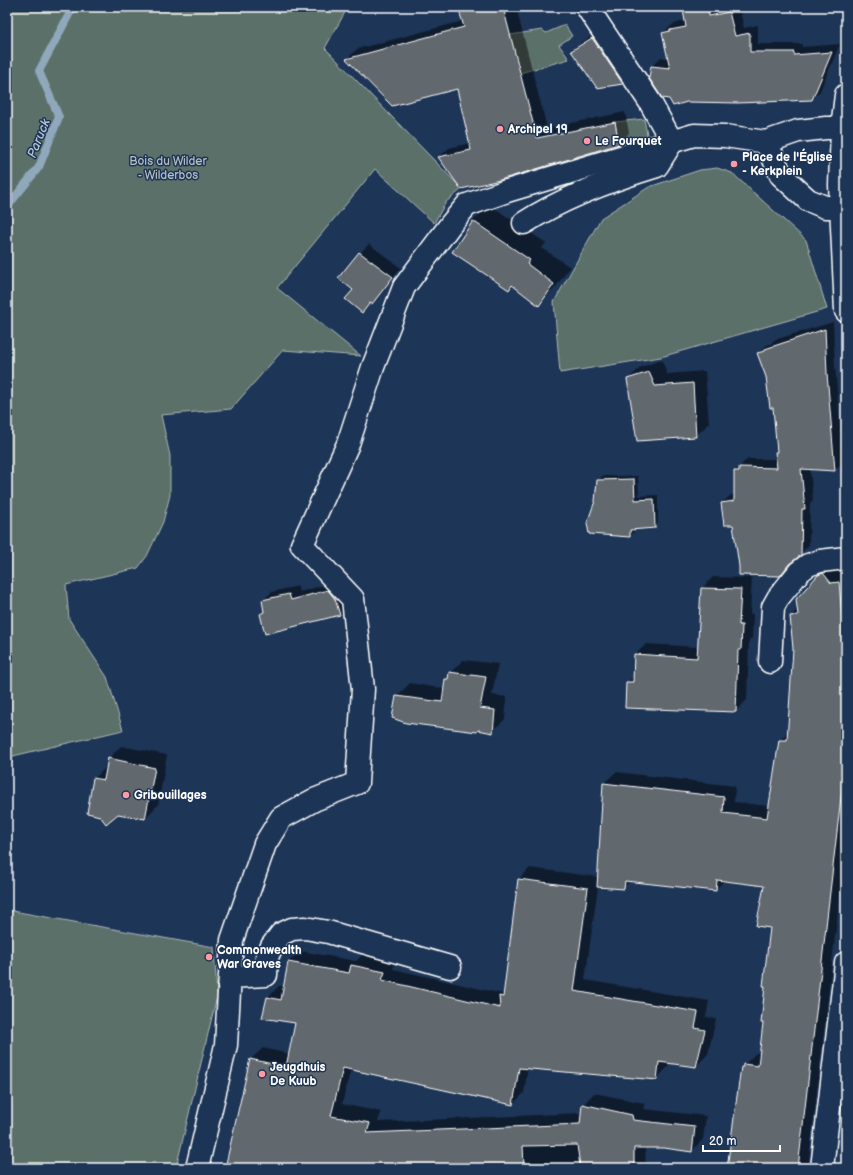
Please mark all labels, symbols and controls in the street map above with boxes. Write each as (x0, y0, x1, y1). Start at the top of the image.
water label: Paruck (24, 116, 54, 160)
place label: Archipel 19 (507, 122, 568, 137)
marker: Archipel 19 (495, 124, 505, 134)
place label: Le Fourquet (595, 134, 661, 149)
marker: Le Fourquet (582, 136, 592, 146)
place label: Place de l'Église - Kerkplein (742, 148, 832, 179)
park label: Bois du Wilder - Wilderbos (129, 154, 207, 183)
marker: Place de l'Église - Kerkplein (729, 159, 739, 169)
place label: Gribouillages (134, 788, 207, 803)
marker: Gribouillages (121, 790, 131, 800)
place label: Commonwealth War Graves (217, 943, 301, 972)
marker: Commonwealth War Graves (204, 952, 214, 962)
place label: Jeugdhuis De Kuub (270, 1060, 326, 1089)
marker: Jeugdhuis De Kuub (257, 1069, 267, 1079)
scale bar (703, 1127, 780, 1153)
text: 20 m (709, 1134, 736, 1149)

